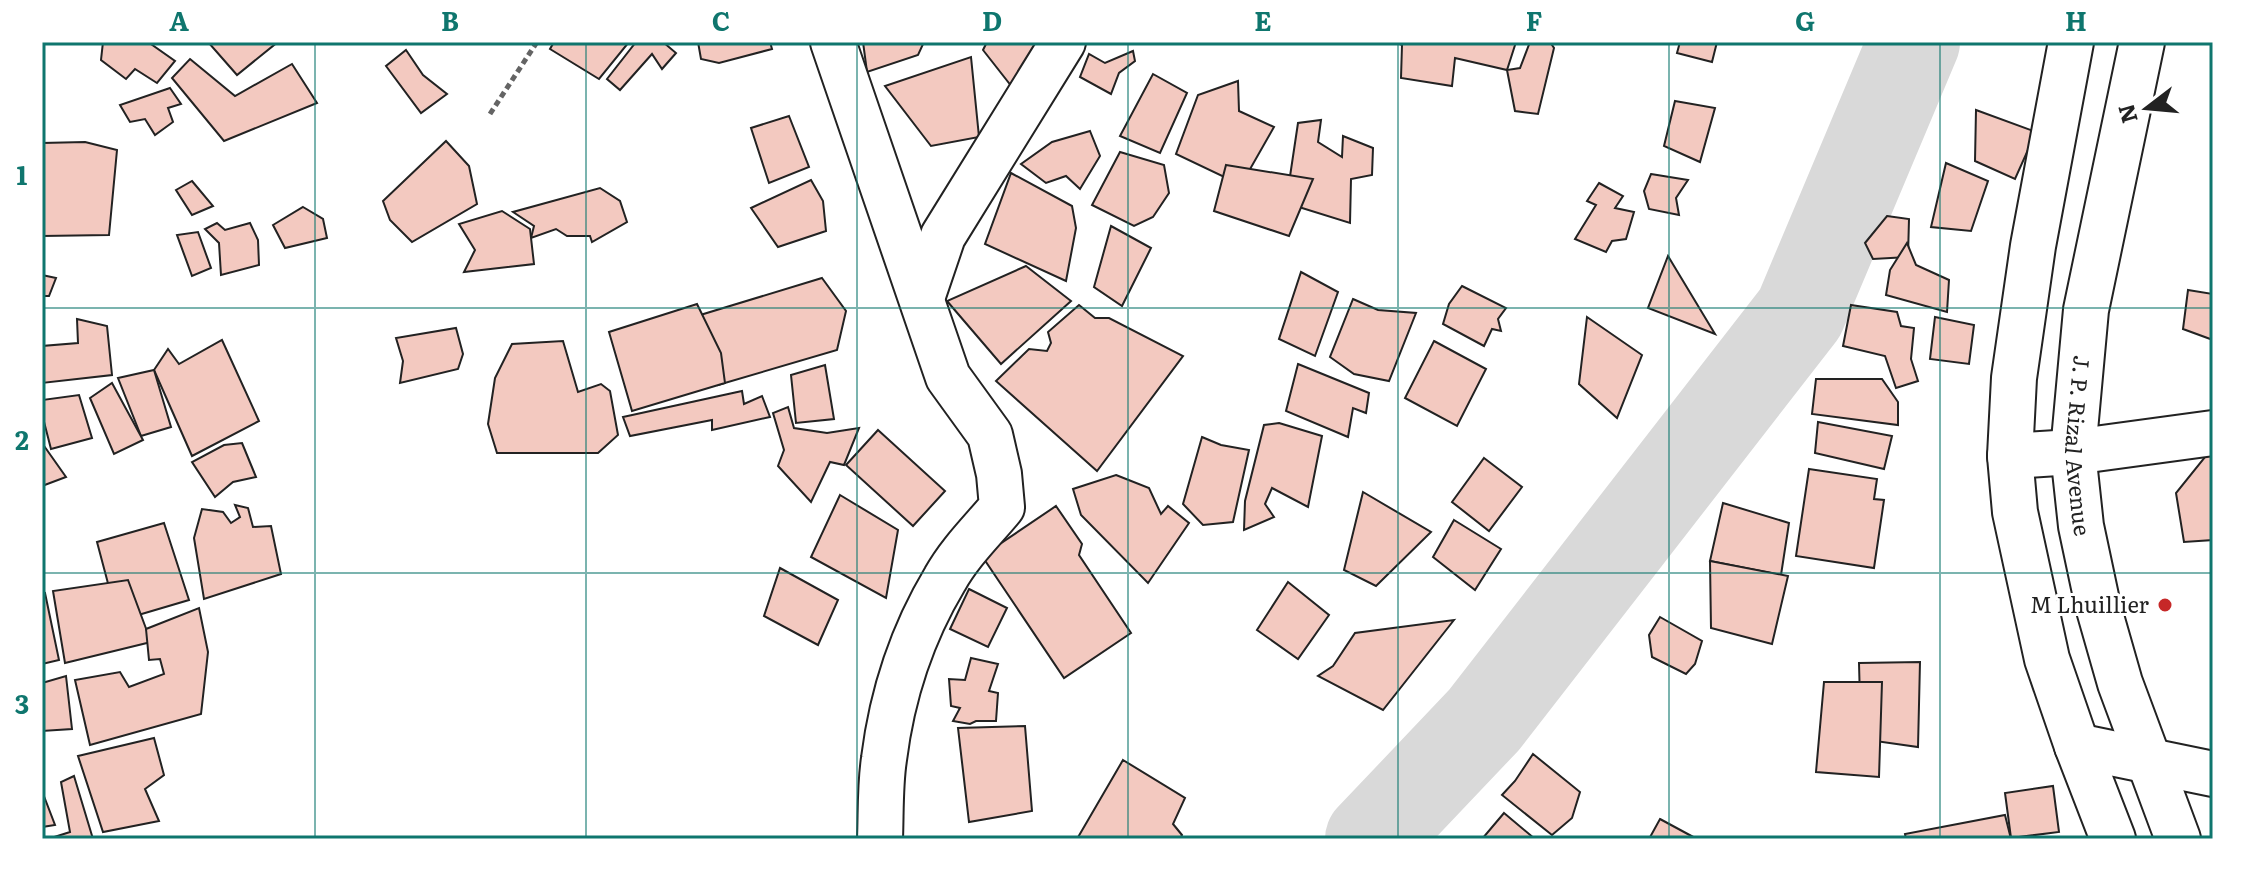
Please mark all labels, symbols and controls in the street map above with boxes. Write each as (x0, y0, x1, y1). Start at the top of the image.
text: A (169, 0, 189, 39)
text: B (441, 0, 459, 39)
text: C (712, 0, 730, 39)
text: D (982, 0, 1002, 39)
text: E (1254, 0, 1272, 39)
text: F (1526, 0, 1542, 39)
text: G (1795, 0, 1815, 39)
text: H (2065, 0, 2087, 39)
north arrow (2107, 68, 2187, 148)
text: N (2108, 101, 2145, 127)
text: 1 (17, 154, 28, 193)
street label: J. P. Rizal Avenue (2058, 354, 2101, 539)
text: 2 (15, 419, 29, 458)
place label: M Lhuillier (2030, 587, 2150, 620)
marker: M Lhuillier (2156, 596, 2174, 614)
text: 3 (15, 683, 29, 722)

